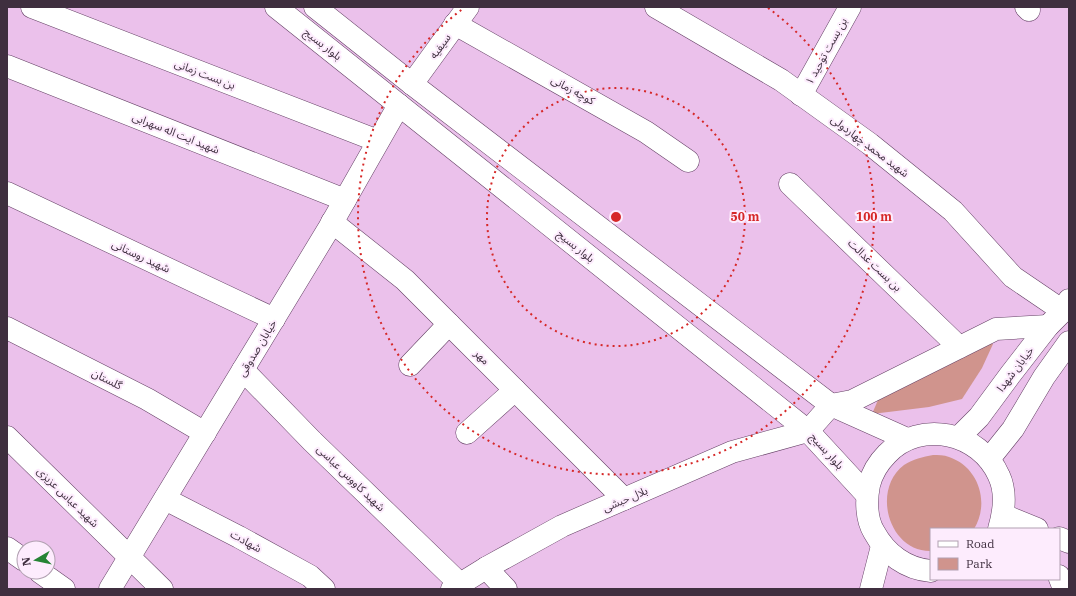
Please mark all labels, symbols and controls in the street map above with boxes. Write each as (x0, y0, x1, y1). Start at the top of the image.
street label: بن بست توحید ۱ (802, 15, 850, 87)
street label: بلوار بسیج (301, 25, 345, 64)
street label: سیفیه (426, 30, 454, 61)
street label: بن بست زمانی (173, 56, 237, 92)
street label: کوچه زمانی (548, 72, 598, 109)
street label: شهید ایت اله سهرابی (130, 109, 222, 157)
street label: شهید محمد چهاردولی (827, 112, 912, 181)
text: 50 m (731, 209, 760, 224)
text: 100 m (856, 209, 892, 224)
centre of rings (609, 210, 623, 224)
street label: بلوار بسیج (554, 227, 598, 266)
street label: شهید روستانی (110, 236, 173, 276)
street label: بن بست عدالت (845, 236, 905, 294)
street label: خیابان صدوقی (235, 317, 280, 379)
street label: خیابان شهدا (994, 343, 1037, 394)
street label: مهر (471, 346, 493, 368)
street label: گلستان (90, 365, 125, 393)
street label: بلوار بسیج (806, 430, 847, 473)
street label: شهید کاووس عباسی (314, 442, 388, 514)
street label: شهید عباس عزیزی (34, 464, 102, 530)
street label: بلال حبشی (600, 483, 650, 515)
street label: شهادت (228, 527, 264, 555)
legend (930, 528, 1060, 580)
text: Road (966, 536, 995, 551)
north arrow (16, 540, 56, 580)
text: N (18, 556, 34, 567)
text: Park (966, 556, 992, 571)

